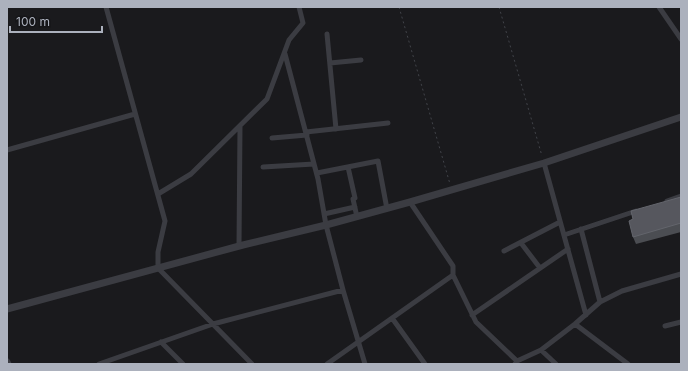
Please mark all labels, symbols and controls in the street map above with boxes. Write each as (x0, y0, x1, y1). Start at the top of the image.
scale bar (10, 8, 102, 34)
text: 100 m (16, 14, 50, 29)

